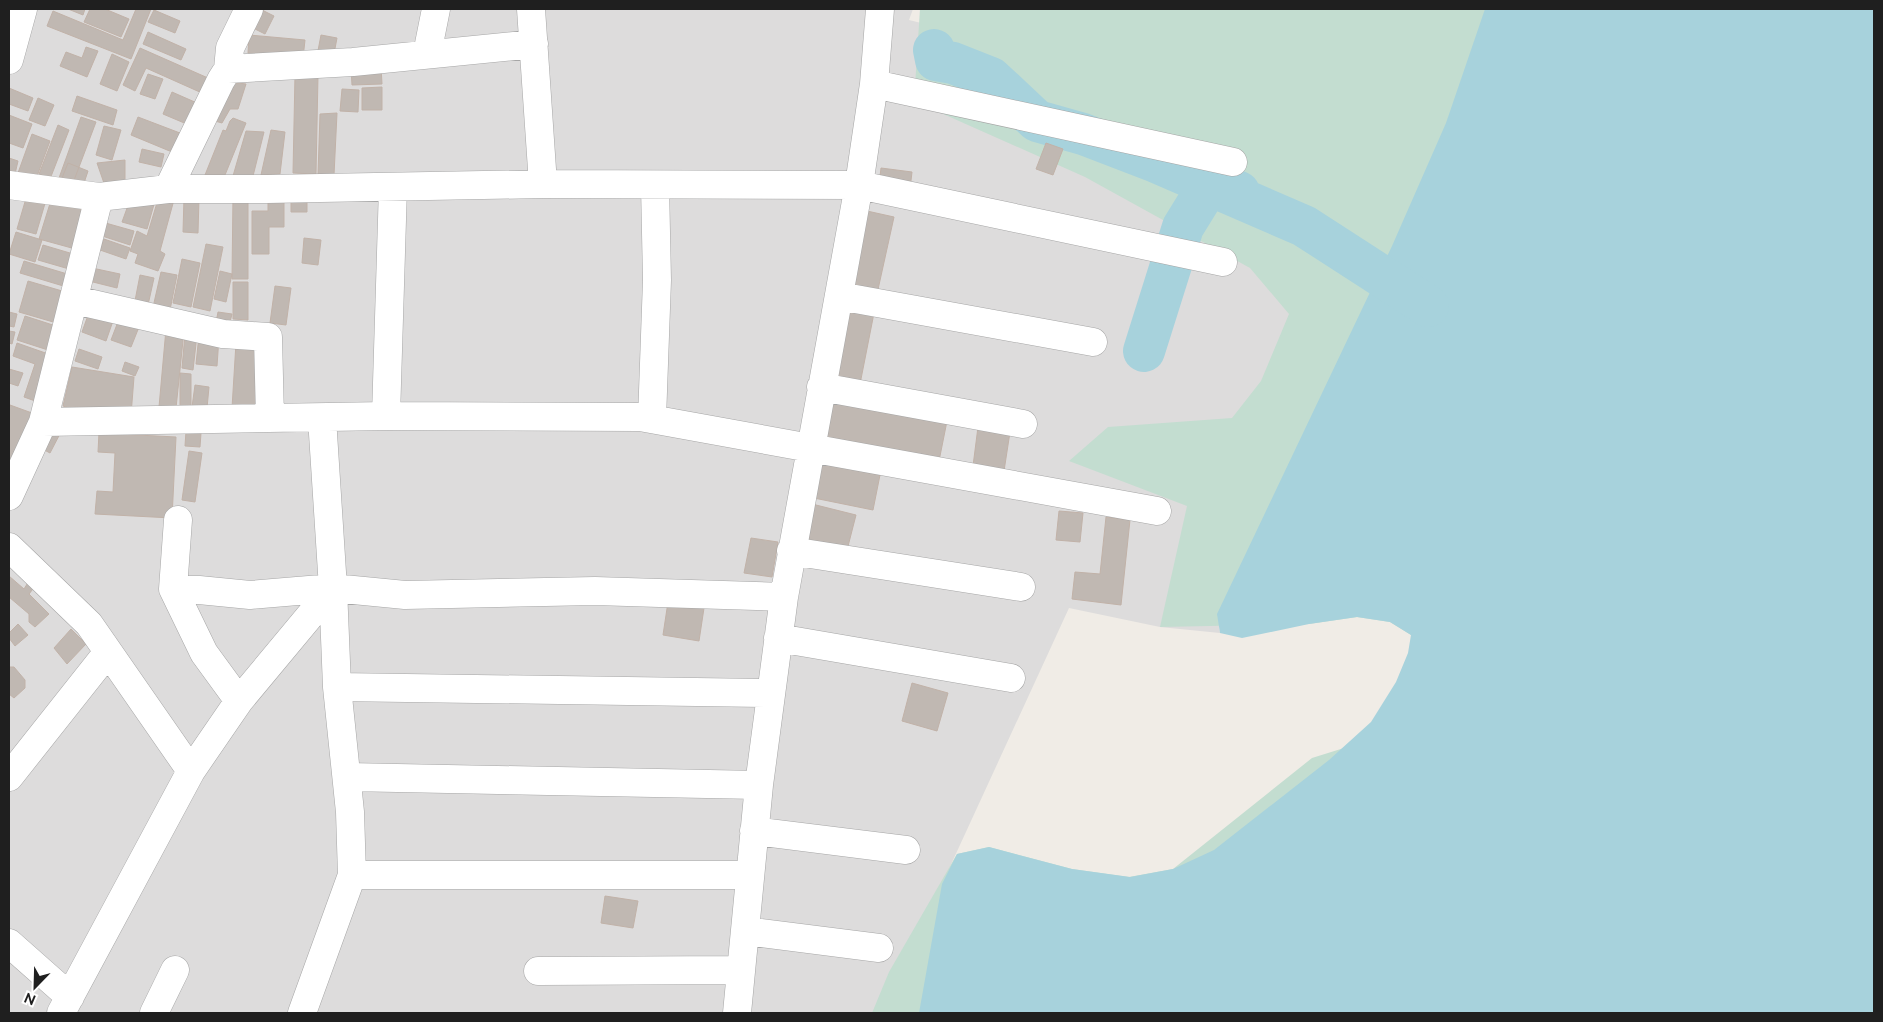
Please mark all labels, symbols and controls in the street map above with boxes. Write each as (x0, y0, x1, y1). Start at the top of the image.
north arrow (10, 962, 60, 1012)
text: N (22, 990, 38, 1008)

